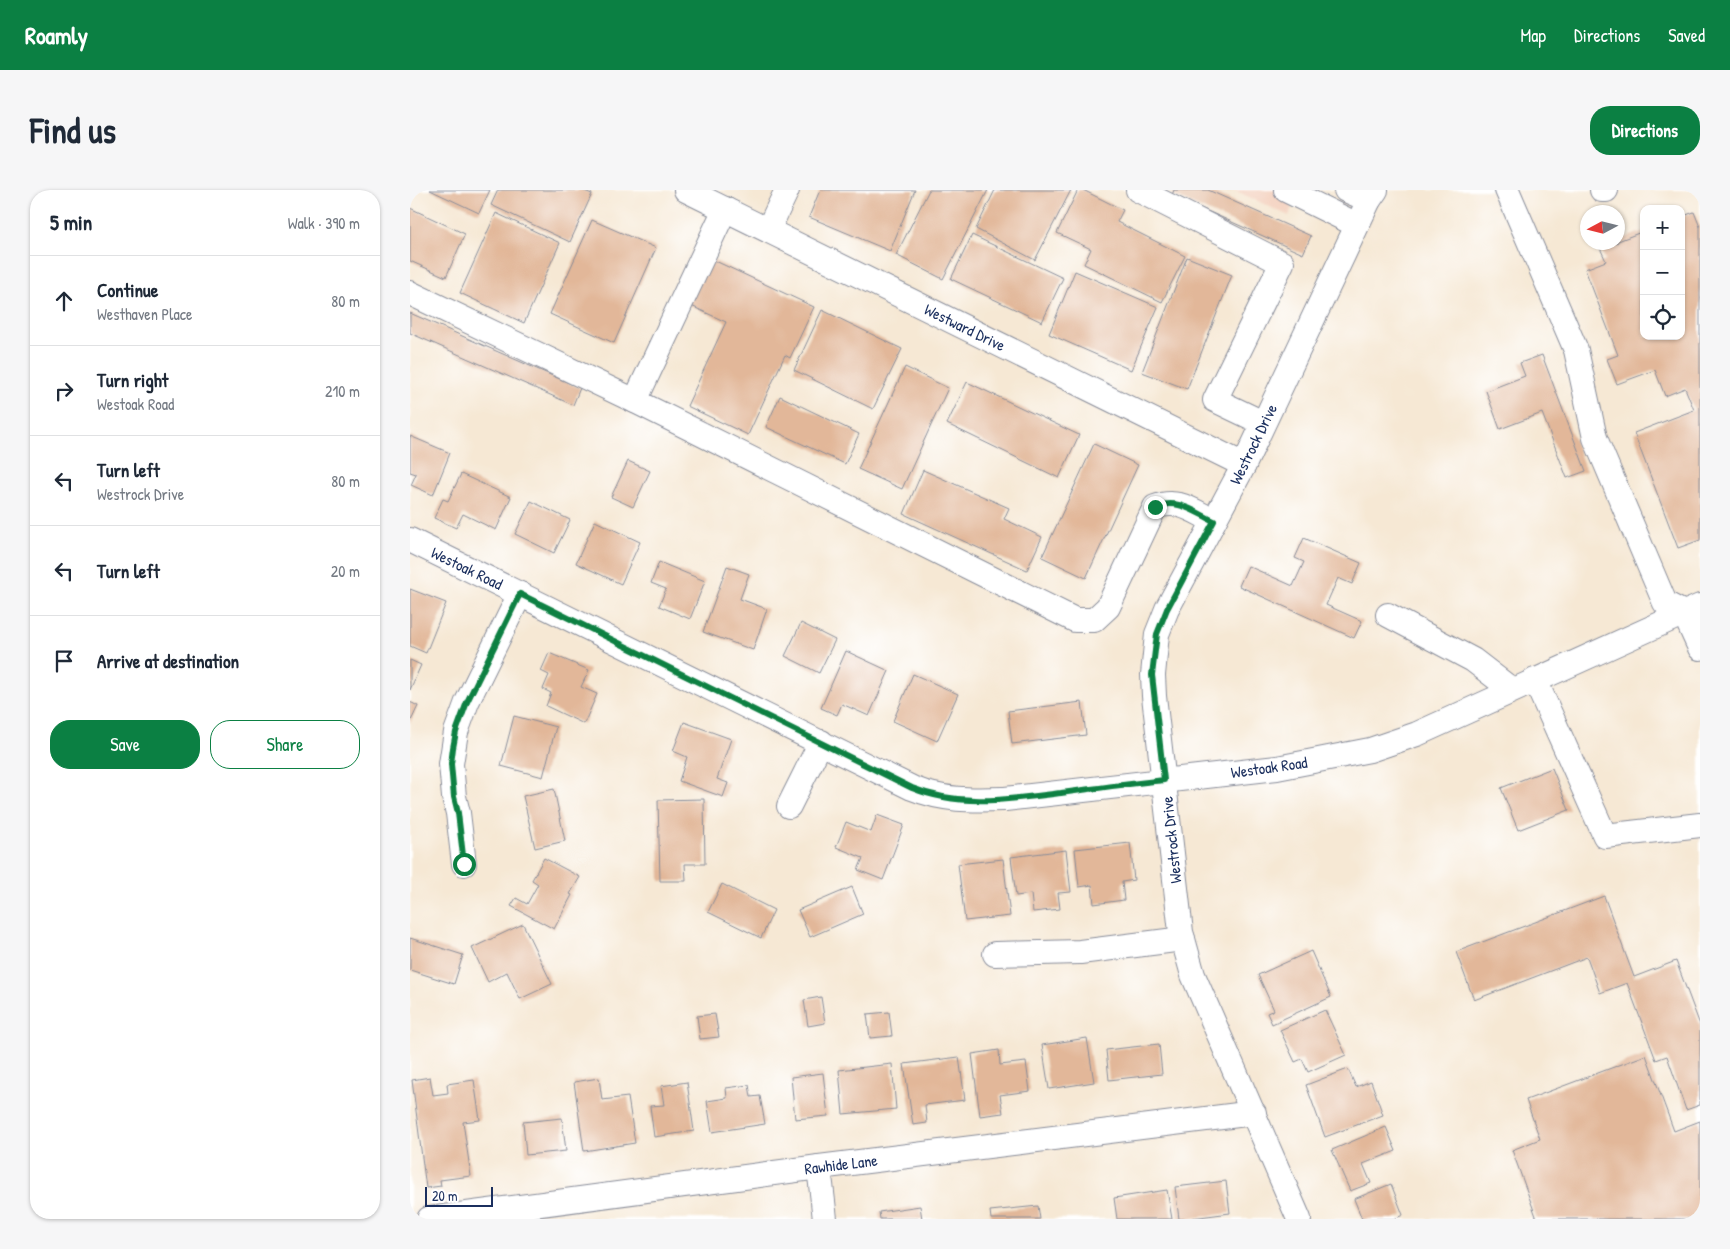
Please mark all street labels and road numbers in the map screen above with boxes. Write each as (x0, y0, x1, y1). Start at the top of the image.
street label: Westward Drive (921, 298, 1010, 356)
street label: Westrock Drive (1224, 399, 1282, 488)
street label: Westoak Road (428, 541, 506, 595)
street label: Westoak Road (1229, 751, 1309, 783)
street label: Westrock Drive (1155, 795, 1186, 884)
street label: Rawhide Lane (803, 1149, 879, 1179)

